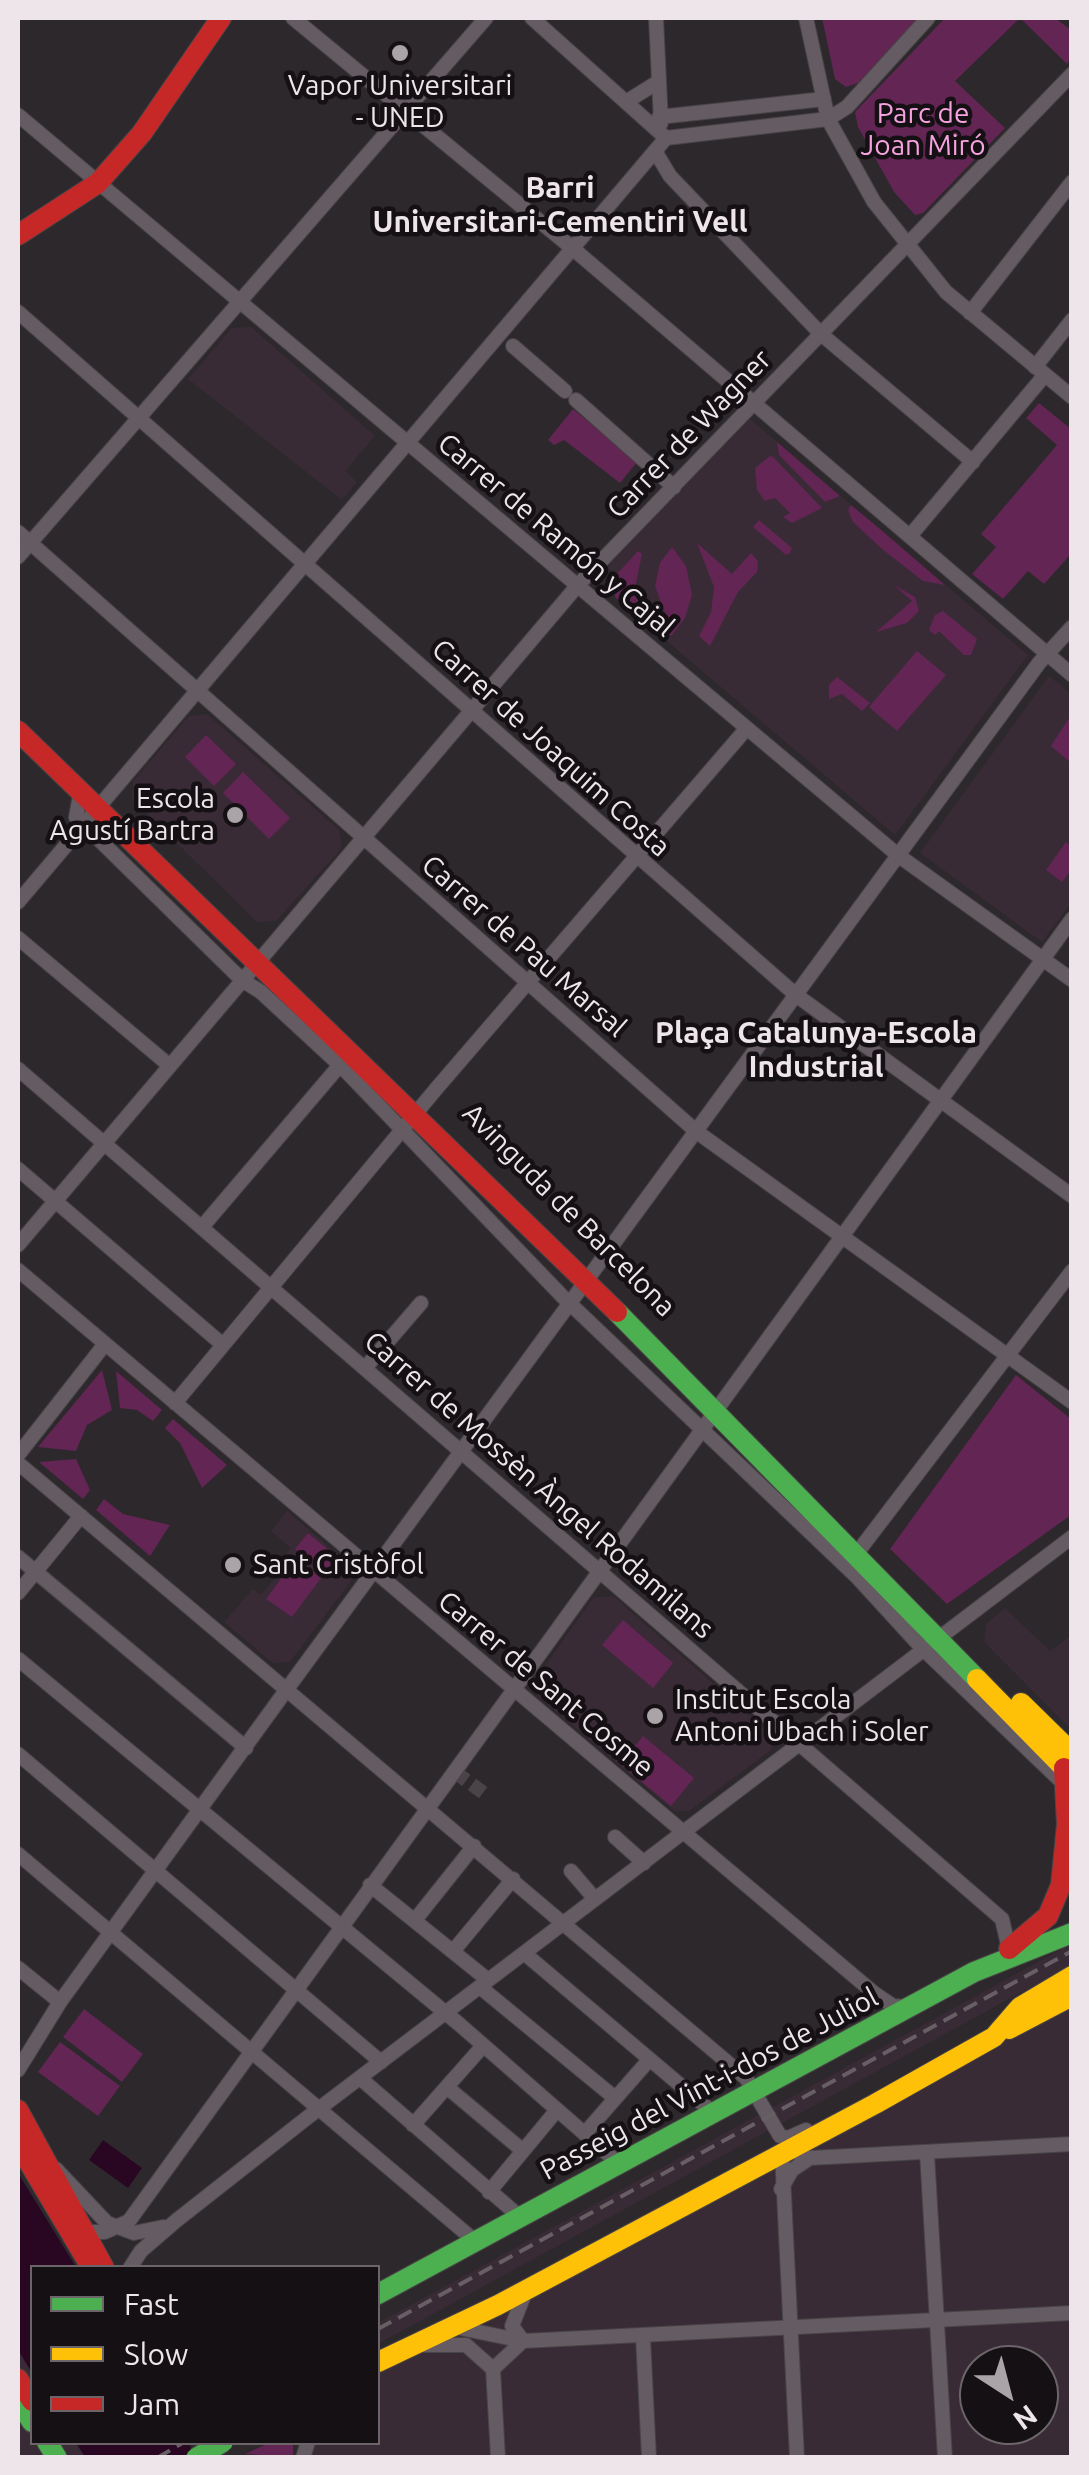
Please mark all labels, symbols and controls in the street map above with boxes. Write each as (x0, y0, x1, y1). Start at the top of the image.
marker: Vapor Universitari - UNED (389, 42, 411, 64)
place label: Vapor Universitari - UNED (288, 69, 512, 135)
park label: Parc de Joan Miró (860, 97, 986, 163)
district label: Barri Universitari-Cementiri Vell (373, 170, 747, 240)
street label: Carrer de Wagner (600, 343, 778, 525)
street label: Carrer de Ramón y Cajal (431, 426, 681, 644)
street label: Carrer de Joaquim Costa (425, 632, 677, 864)
place label: Escola Agustí Bartra (50, 782, 215, 848)
marker: Escola Agustí Bartra (224, 804, 246, 826)
street label: Carrer de Pau Marsal (415, 848, 633, 1044)
district label: Plaça Catalunya-Escola Industrial (655, 1015, 977, 1086)
street label: Avinguda de Barcelona (456, 1097, 682, 1323)
street label: Carrer de Mossèn Àngel Rodamilans (358, 1324, 720, 1646)
place label: Sant Cristòfol (253, 1548, 424, 1582)
marker: Sant Cristòfol (222, 1554, 244, 1576)
street label: Carrer de Sant Cosme (431, 1584, 661, 1784)
place label: Institut Escola Antoni Ubach i Soler (675, 1683, 929, 1749)
marker: Institut Escola Antoni Ubach i Soler (644, 1705, 666, 1727)
street label: Passeig del Vint-i-dos de Juliol (534, 1981, 884, 2187)
legend (30, 2265, 380, 2445)
text: Fast (124, 2287, 179, 2321)
text: Slow (124, 2337, 188, 2371)
north arrow (959, 2345, 1059, 2445)
text: Jam (124, 2387, 180, 2421)
text: N (1008, 2399, 1043, 2437)

